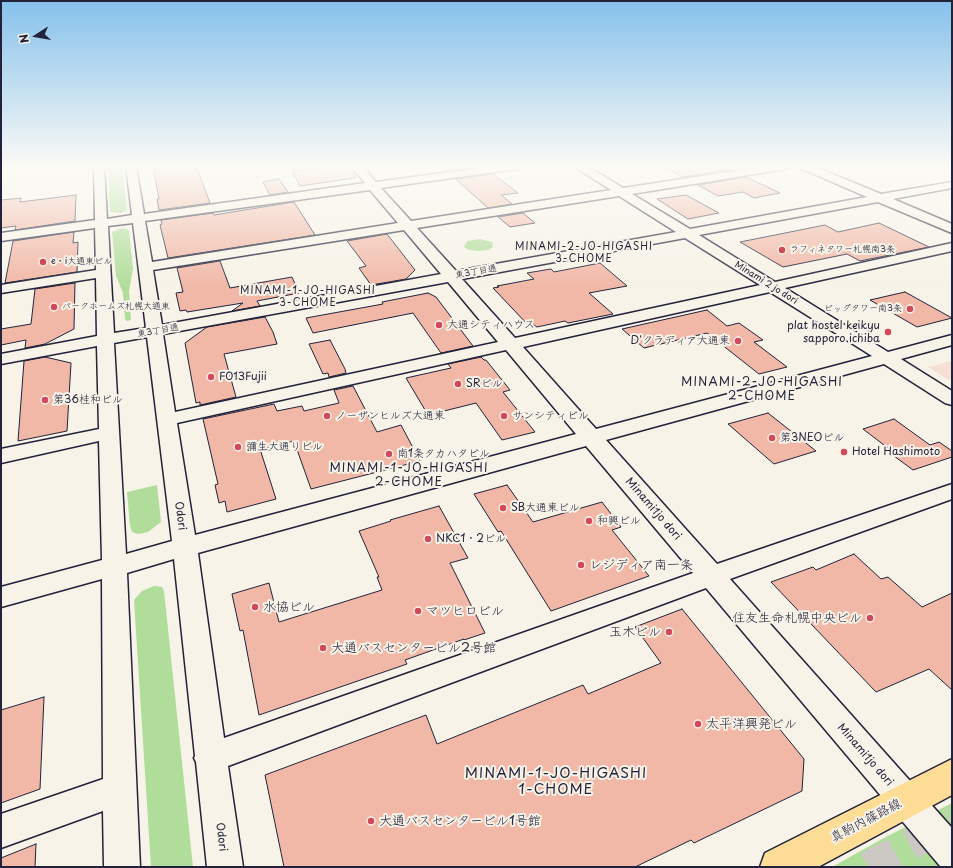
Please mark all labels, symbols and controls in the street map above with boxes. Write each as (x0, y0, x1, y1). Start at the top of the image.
north arrow (16, 16, 56, 56)
text: N (15, 33, 33, 45)
district label: MINAMI-2-JO-HIGASHI 3-CHOME (515, 241, 653, 264)
marker: ラフィネタワー札幌南3条 (777, 245, 787, 255)
place label: ラフィネタワー札幌南3条 (790, 245, 895, 255)
marker: e・i大通東ビル (38, 257, 48, 267)
place label: e・i大通東ビル (51, 257, 112, 267)
street label: Minami 2 jo dori (733, 259, 799, 307)
street label: 東3丁目通 (454, 263, 498, 281)
district label: MINAMI-1-JO-HIGASHI 3-CHOME (240, 285, 376, 308)
marker: パークホームズ札幌大通東 (49, 302, 59, 312)
place label: パークホームズ札幌大通東 (62, 302, 170, 312)
place label: ビッグタワー南3条 (824, 304, 902, 314)
marker: ビッグタワー南3条 (905, 304, 915, 314)
place label: 大通シティハウス (447, 318, 535, 332)
place label: plat hostel keikyu sapporo ichiba (787, 319, 880, 345)
marker: 大通シティハウス (434, 320, 444, 330)
street label: 東3丁目通 (136, 322, 180, 340)
marker: plat hostel keikyu sapporo ichiba (883, 327, 893, 337)
place label: D'クラディア大通東 (631, 334, 730, 348)
marker: D'クラディア大通東 (733, 336, 743, 346)
place label: F013Fujii (219, 370, 267, 384)
marker: F013Fujii (206, 372, 216, 382)
district label: MINAMI-2-JO-HIGASHI 2-CHOME (681, 376, 843, 404)
place label: SRビル (466, 377, 503, 391)
marker: SRビル (453, 379, 463, 389)
place label: 第36桂和ビル (53, 393, 123, 407)
marker: 第36桂和ビル (40, 395, 50, 405)
place label: ノーザンヒルズ大通東 (335, 409, 445, 423)
place label: サンシティビル (512, 409, 589, 423)
marker: ノーザンヒルズ大通東 (322, 411, 332, 421)
marker: サンシティビル (499, 411, 509, 421)
place label: 第3NEOビル (780, 431, 844, 445)
marker: 第3NEOビル (767, 433, 777, 443)
place label: 彌生大通りビル (246, 440, 323, 454)
marker: 彌生大通りビル (233, 442, 243, 452)
place label: Hotel Hashimoto (852, 445, 940, 459)
place label: 南1条タカハタビル (397, 447, 490, 461)
marker: Hotel Hashimoto (839, 447, 849, 457)
marker: 南1条タカハタビル (384, 449, 394, 459)
district label: MINAMI-1-JO-HIGASHI 2-CHOME (329, 462, 489, 490)
street label: Minami1jo dori (622, 475, 684, 543)
street label: Odori (171, 501, 189, 531)
place label: SB大通東ビル (511, 501, 580, 515)
marker: SB大通東ビル (498, 503, 508, 513)
place label: 和興ビル (597, 514, 641, 528)
marker: 和興ビル (584, 516, 594, 526)
place label: NKC1・2ビル (436, 532, 506, 546)
marker: NKC1・2ビル (423, 534, 433, 544)
place label: レジディア南一条 (589, 557, 693, 573)
marker: レジディア南一条 (576, 560, 586, 570)
place label: 水協ビル (263, 599, 315, 615)
marker: 水協ビル (250, 602, 260, 612)
place label: マツヒロビル (426, 603, 504, 619)
marker: マツヒロビル (413, 606, 423, 616)
place label: 住友生命札幌中央ビル (732, 610, 862, 626)
marker: 住友生命札幌中央ビル (865, 613, 875, 623)
place label: 玉木ビル (609, 624, 661, 640)
marker: 玉木ビル (664, 627, 674, 637)
place label: 大通バスセンタービル2号館 (331, 640, 496, 656)
marker: 大通バスセンタービル2号館 (318, 643, 328, 653)
place label: 太平洋興発ビル (706, 716, 797, 732)
marker: 太平洋興発ビル (693, 719, 703, 729)
street label: Minami1jo dori (834, 721, 896, 789)
district label: MINAMI-1-JO-HIGASHI 1-CHOME (465, 766, 647, 798)
street label: 真駒内篠路線 (828, 796, 904, 846)
place label: 大通バスセンタービル1号館 (379, 813, 541, 829)
marker: 大通バスセンタービル1号館 (366, 816, 376, 826)
street label: Odori (213, 822, 229, 852)

